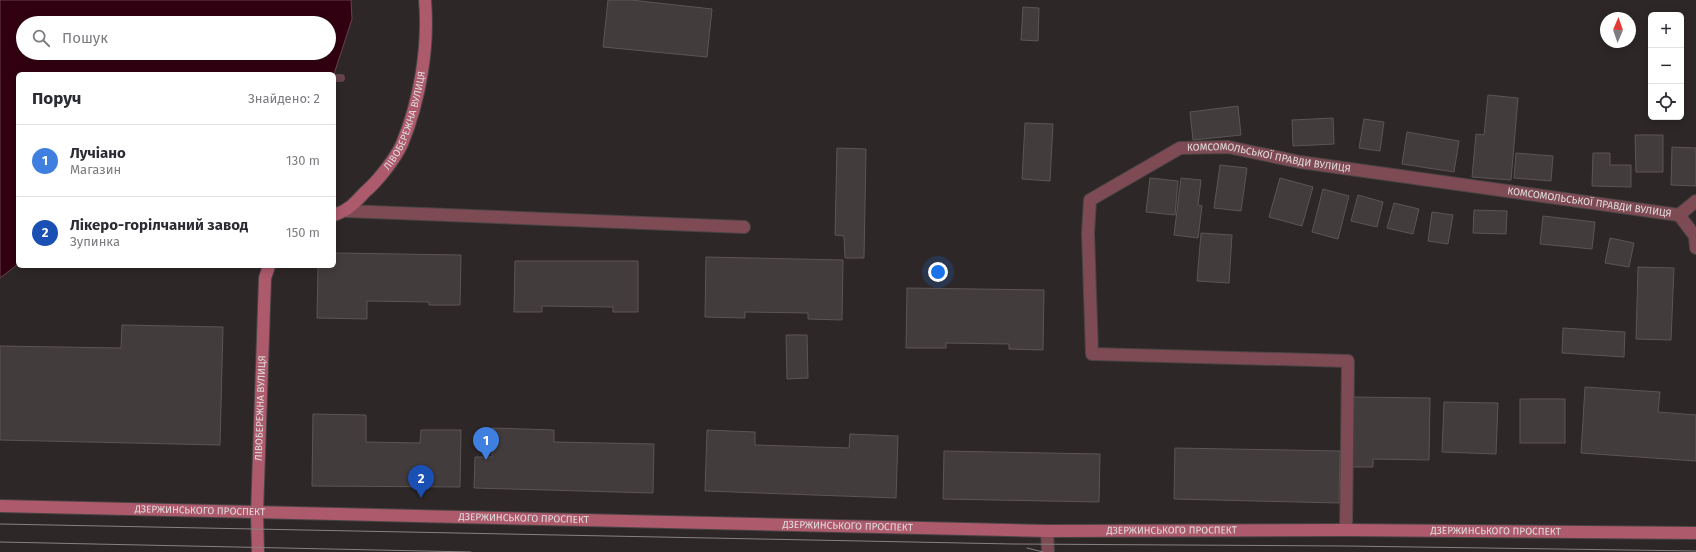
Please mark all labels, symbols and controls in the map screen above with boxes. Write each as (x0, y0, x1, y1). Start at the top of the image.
north arrow (1600, 12, 1636, 48)
map controls (1648, 12, 1684, 120)
button: + (1648, 12, 1684, 48)
search box (16, 16, 336, 60)
icon: search (30, 27, 52, 49)
text: Пошук (62, 29, 108, 47)
button: − (1648, 48, 1684, 84)
street label: ЛІВОБЕРЕЖНА ВУЛИЦЯ (381, 70, 428, 173)
button: locate (1648, 84, 1684, 120)
text: Поруч (32, 88, 81, 109)
text: Знайдено: 2 (248, 91, 320, 106)
street label: КОМСОМОЛЬСЬКОЇ ПРАВДИ ВУЛИЦЯ (1187, 141, 1351, 175)
text: Лучіано (70, 144, 126, 162)
text: 1 (42, 153, 48, 168)
text: 130 m (286, 153, 320, 168)
text: Магазин (70, 162, 121, 177)
street label: КОМСОМОЛЬСЬКОЇ ПРАВДИ ВУЛИЦЯ (1507, 185, 1672, 220)
text: Лікеро-горілчаний завод (70, 216, 248, 234)
text: 2 (42, 225, 48, 240)
text: 150 m (286, 225, 320, 240)
text: Зупинка (70, 234, 120, 249)
your location (928, 262, 948, 282)
street label: ЛІВОБЕРЕЖНА ВУЛИЦЯ (253, 355, 268, 461)
pin: 1 (473, 427, 499, 460)
pin: 2 (408, 465, 434, 498)
street label: ДЗЕРЖИНСЬКОГО ПРОСПЕКТ (134, 503, 266, 518)
street label: ДЗЕРЖИНСЬКОГО ПРОСПЕКТ (458, 511, 590, 526)
street label: ДЗЕРЖИНСЬКОГО ПРОСПЕКТ (781, 519, 914, 534)
street label: ДЗЕРЖИНСЬКОГО ПРОСПЕКТ (1105, 524, 1238, 537)
street label: ДЗЕРЖИНСЬКОГО ПРОСПЕКТ (1429, 525, 1562, 538)

